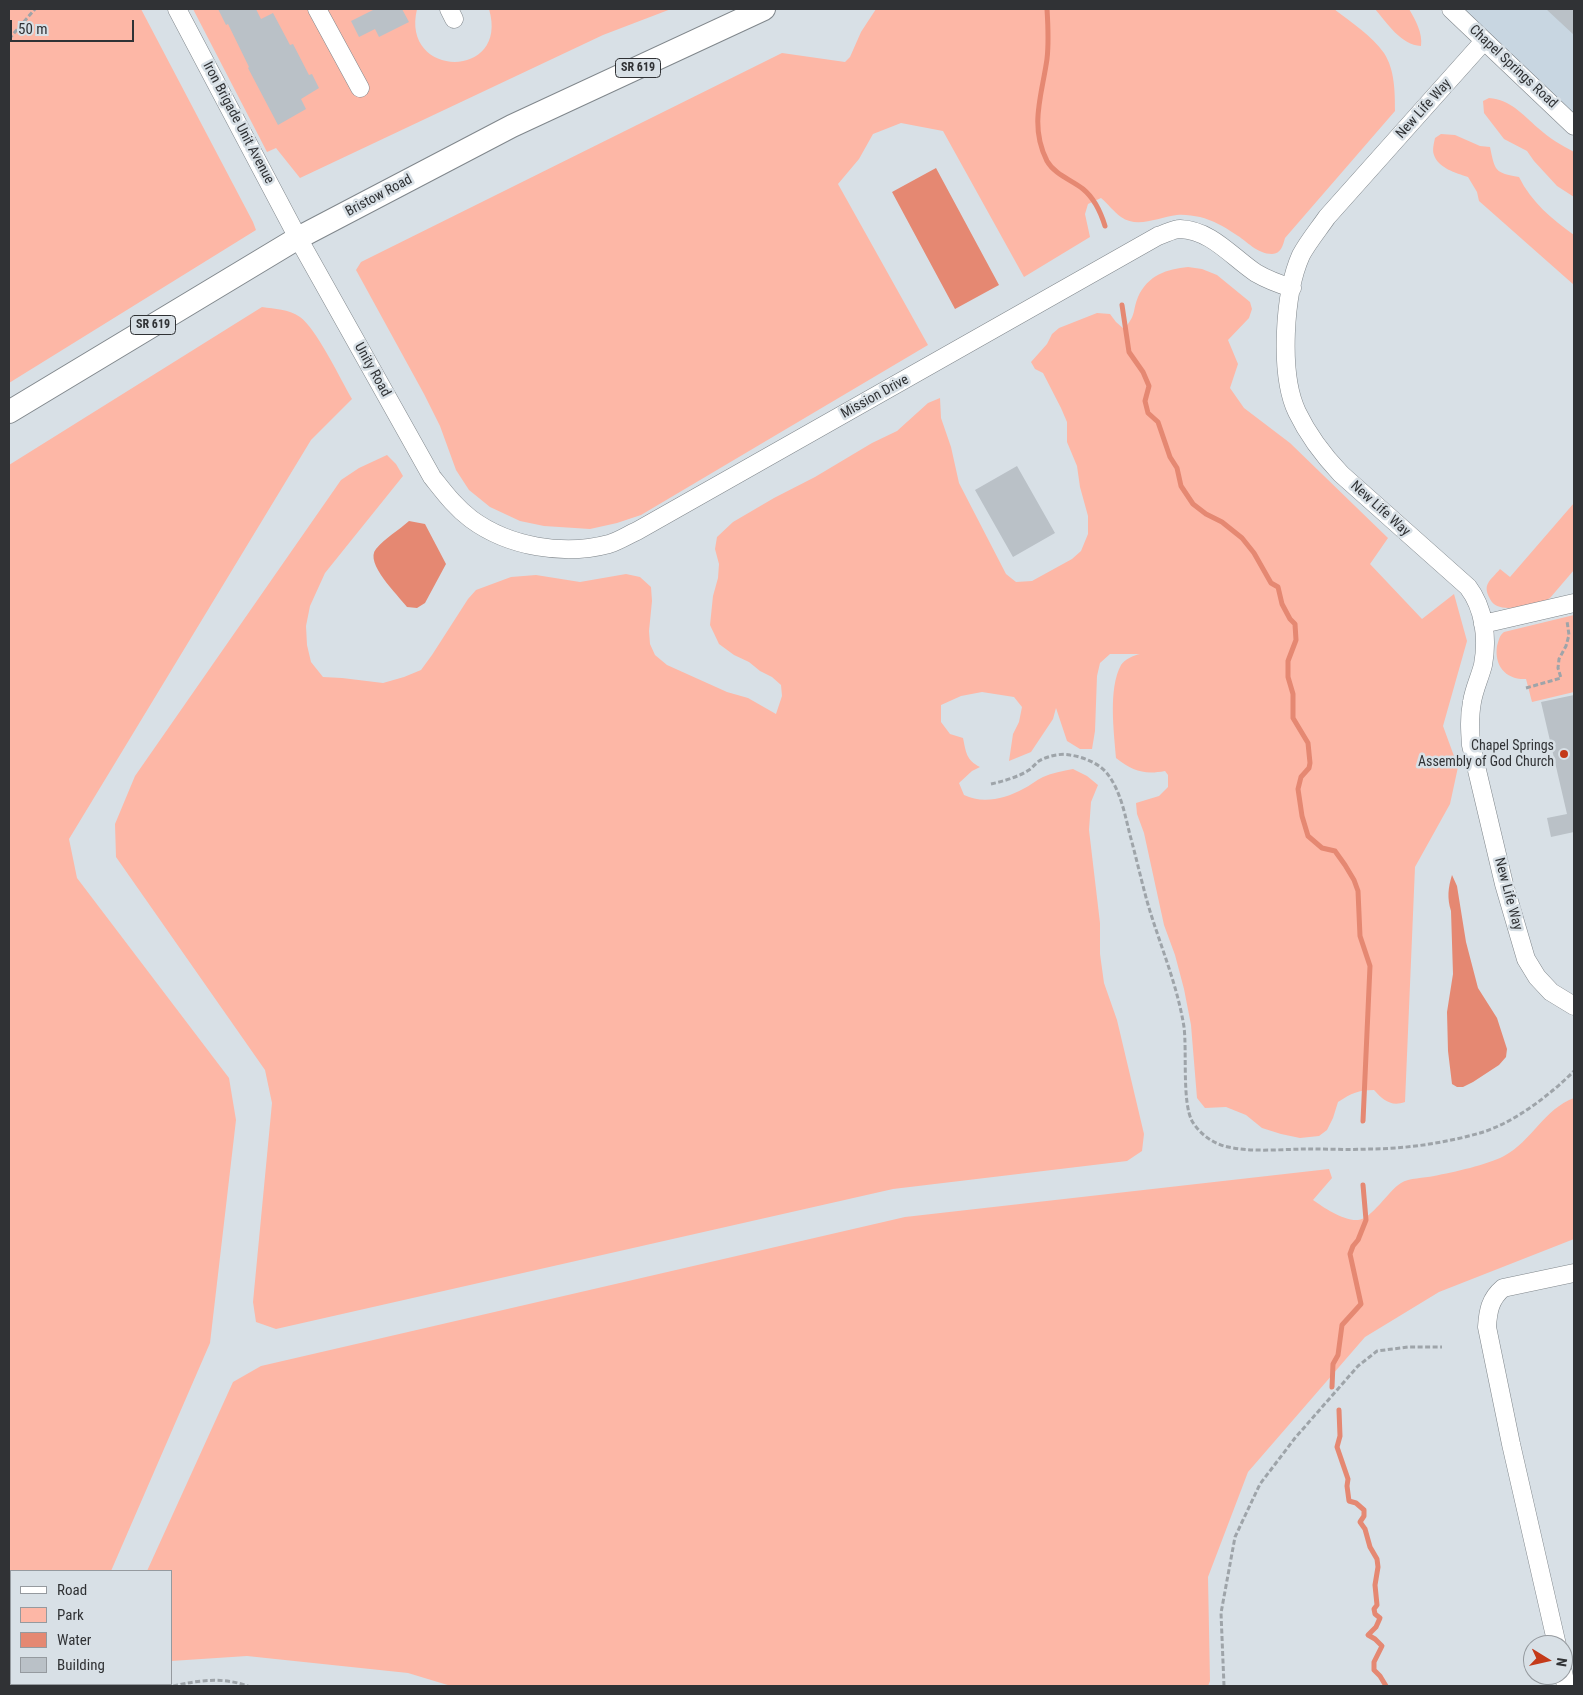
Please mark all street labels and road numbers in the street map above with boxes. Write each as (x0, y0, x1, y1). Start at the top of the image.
street label: Chapel Springs Road (1465, 22, 1561, 112)
road number: SR 619 (616, 58, 660, 78)
street label: Iron Brigade Unit Avenue (199, 59, 277, 187)
street label: New Life Way (1393, 76, 1455, 142)
street label: Bristow Road (343, 171, 415, 221)
road number: SR 619 (130, 316, 176, 334)
street label: Unity Road (350, 340, 394, 400)
street label: Mission Drive (838, 372, 912, 422)
street label: New Life Way (1347, 478, 1413, 540)
street label: New Life Way (1490, 856, 1526, 932)

